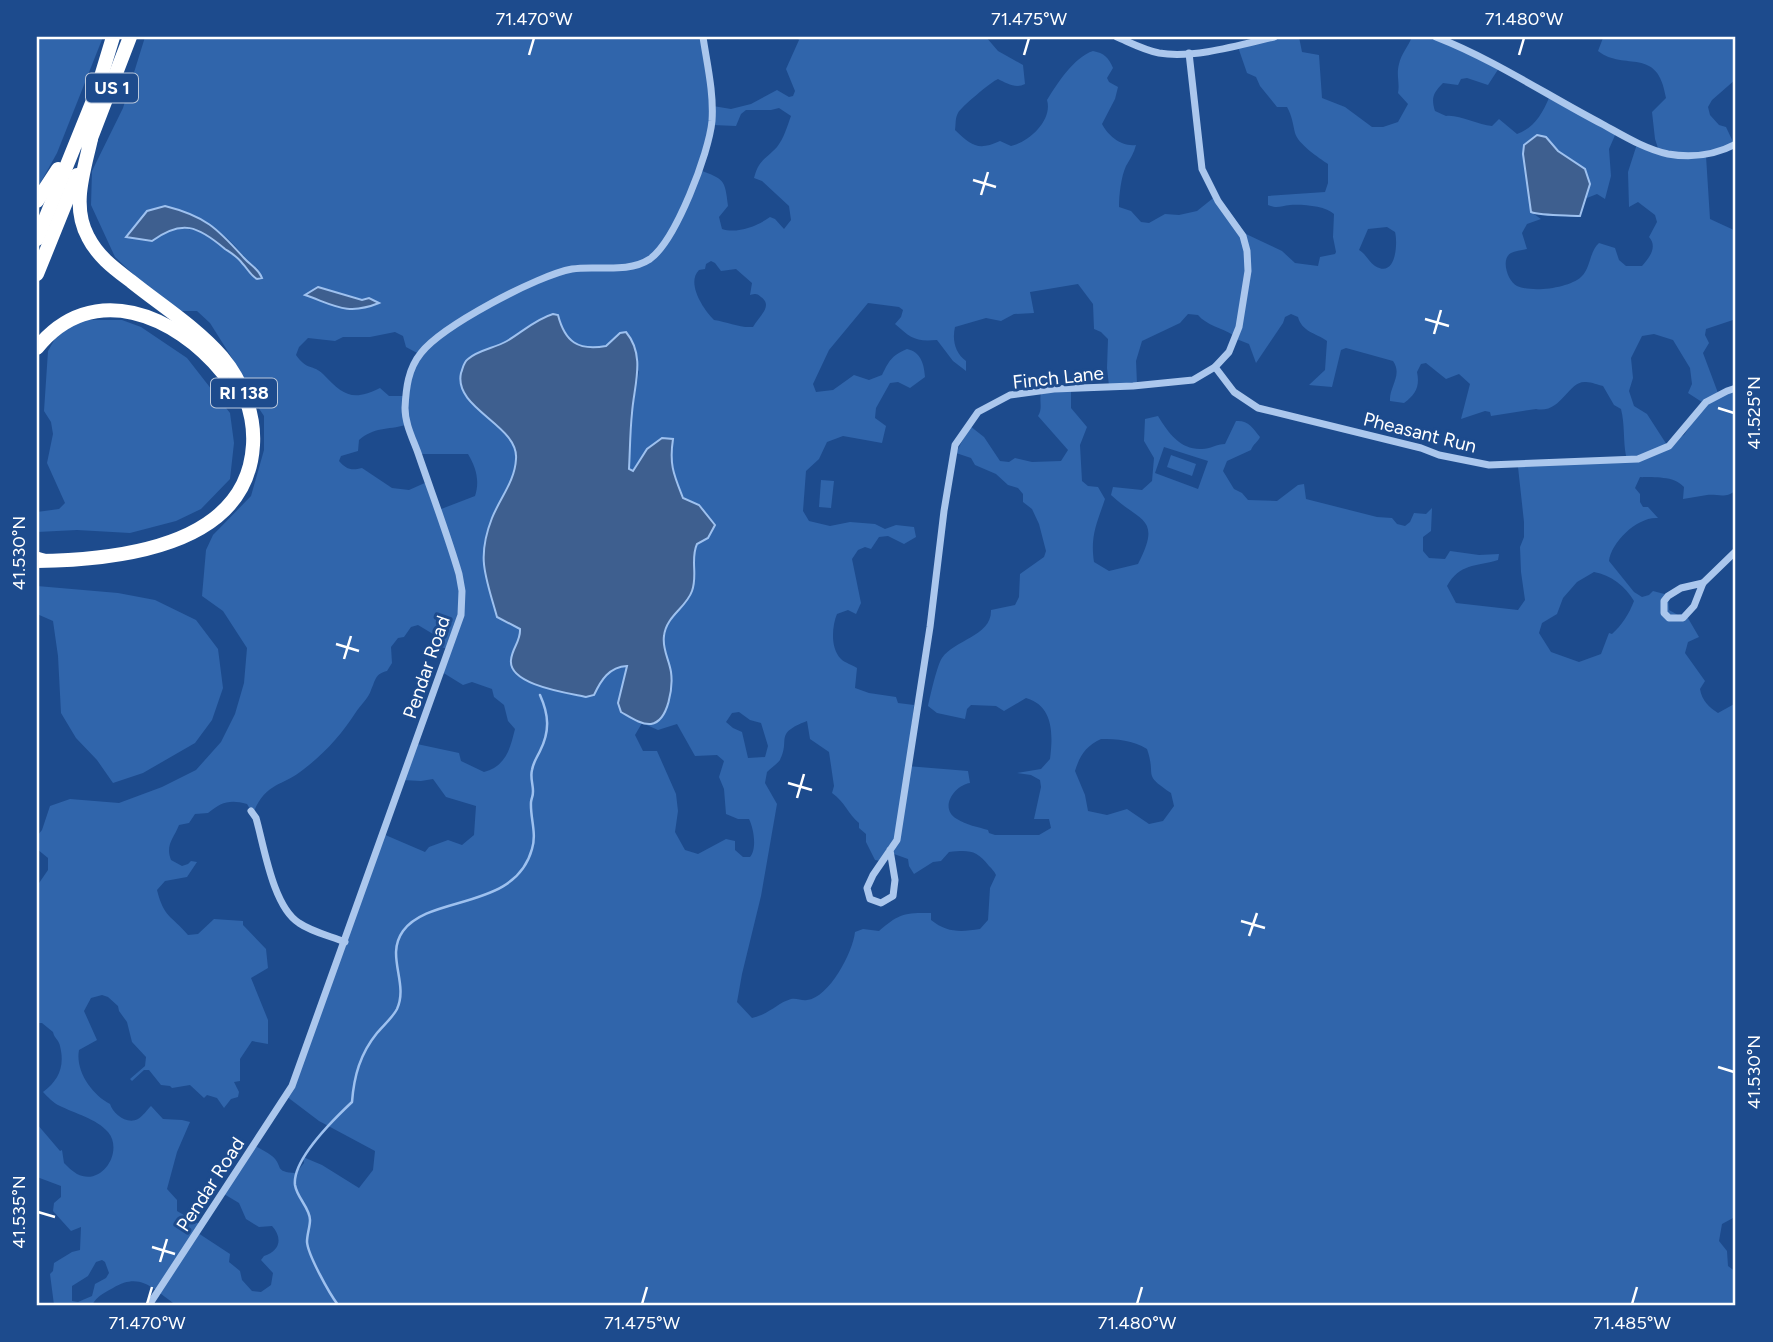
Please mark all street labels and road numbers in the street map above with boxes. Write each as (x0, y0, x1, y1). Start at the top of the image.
road number: US 1 (86, 74, 138, 102)
street label: Finch Lane (1011, 361, 1105, 394)
road number: RI 138 (211, 379, 277, 408)
street label: Pheasant Run (1361, 407, 1479, 458)
street label: Pendar Road (398, 613, 455, 722)
street label: Pendar Road (172, 1133, 249, 1236)

